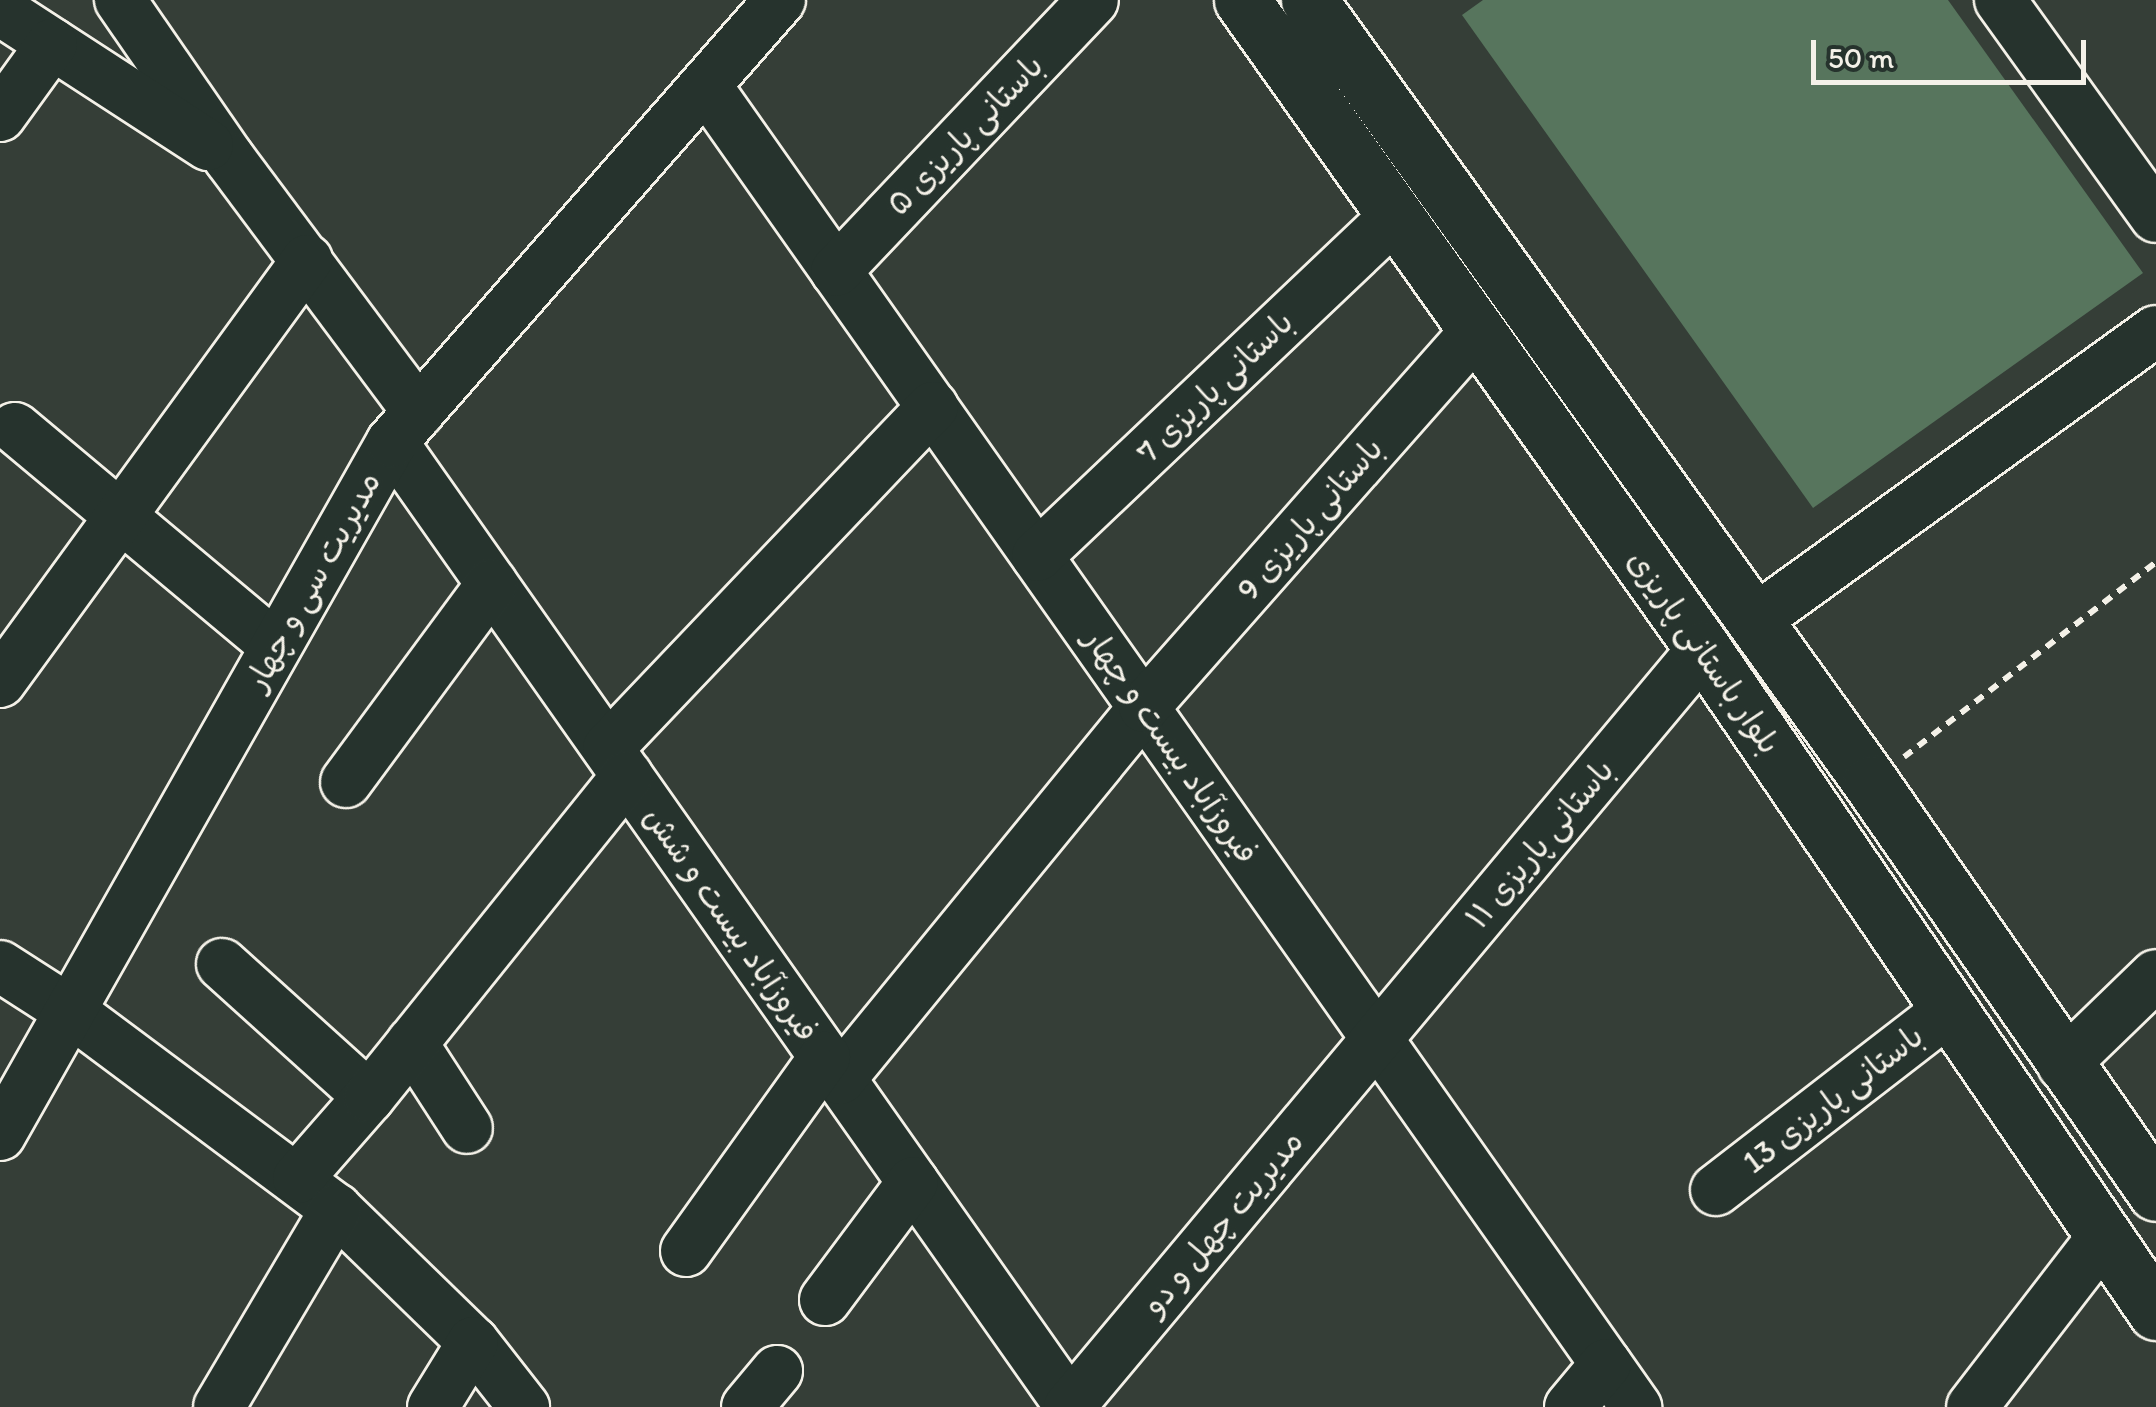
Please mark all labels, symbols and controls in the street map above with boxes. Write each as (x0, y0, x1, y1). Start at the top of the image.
scale bar (1816, 20, 2091, 82)
text: 50 m (1828, 39, 1894, 76)
street label: باستانی پاریزی ۵ (879, 47, 1051, 223)
street label: باستانی پاریزی 7 (1129, 303, 1301, 471)
street label: باستانی پاریزی 9 (1229, 430, 1391, 608)
street label: مدیریت سی و چهار (237, 465, 389, 697)
street label: بلوار باستانی پاریزی (1619, 543, 1789, 761)
street label: فیروزآباد بیست و چهار (1076, 621, 1266, 871)
street label: باستانی پاریزی ۱۱ (1458, 751, 1622, 937)
street label: فیروزآباد بیست و شش (636, 799, 826, 1049)
street label: باستانی پاریزی 13 (1735, 1017, 1931, 1181)
street label: مدیریت چهل و دو (1135, 1123, 1311, 1323)

